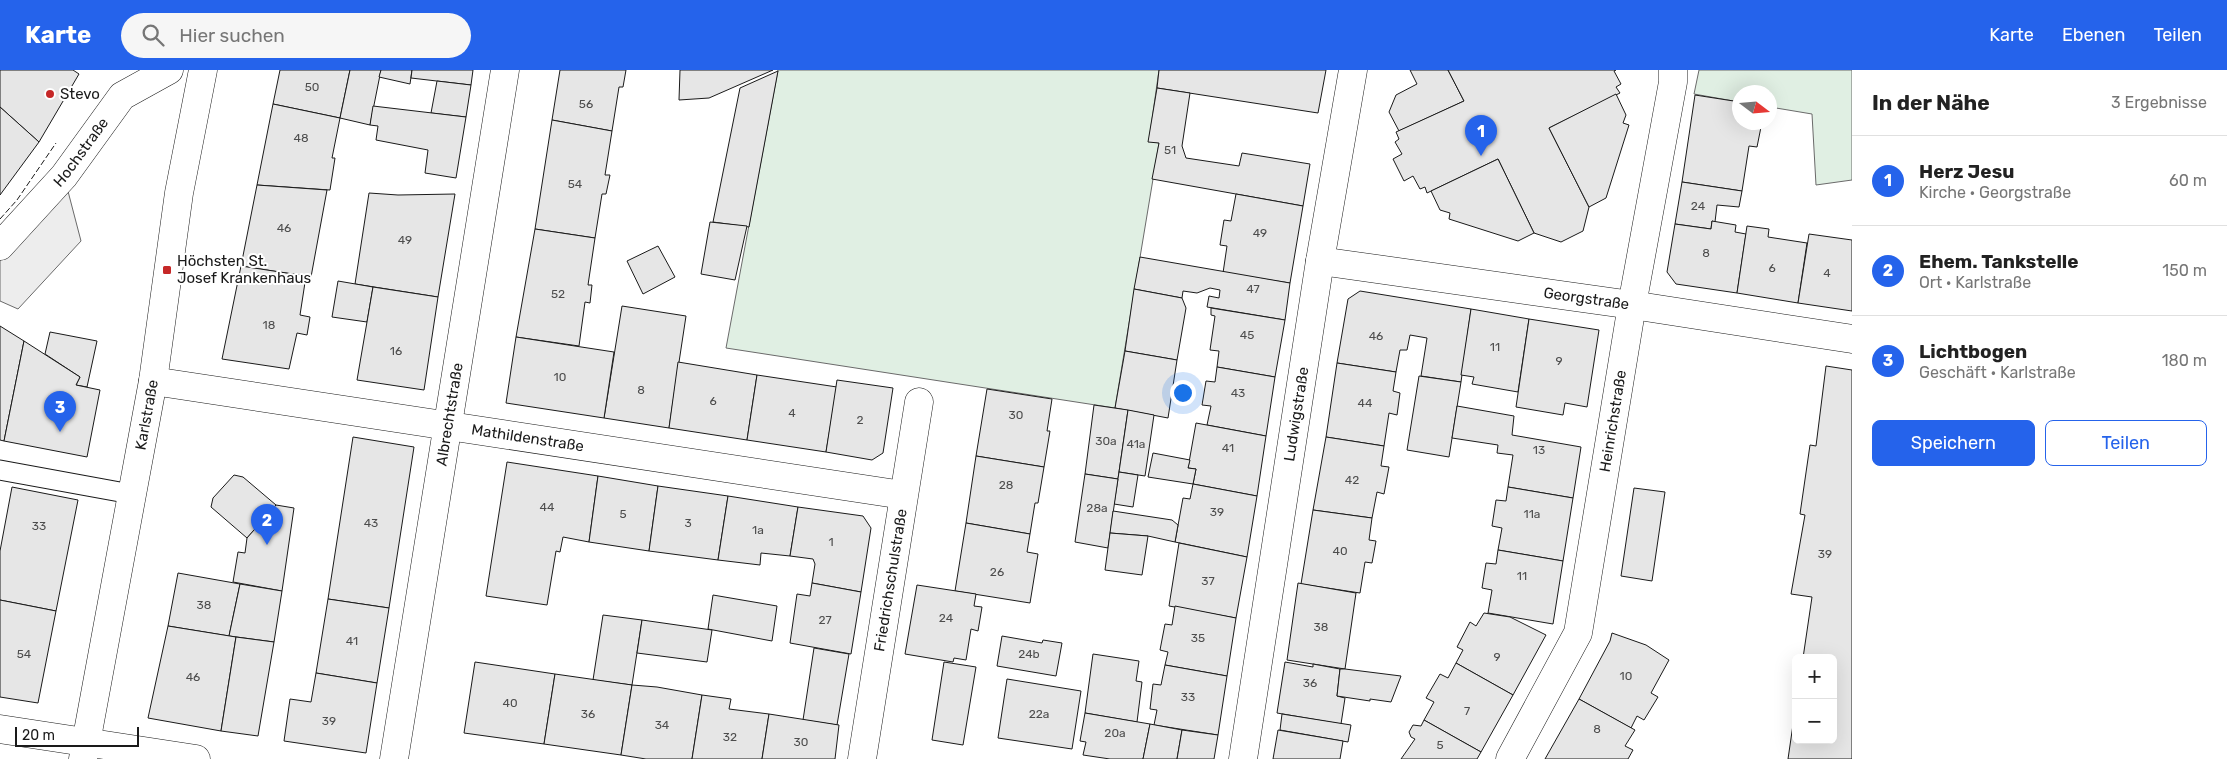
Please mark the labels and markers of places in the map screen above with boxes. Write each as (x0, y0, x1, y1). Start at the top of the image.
place label: Stevo (60, 85, 100, 103)
marker: Stevo (44, 88, 56, 100)
pin: 1 (1465, 115, 1497, 156)
place label: Höchsten St. Josef Krankenhaus (177, 252, 311, 287)
marker: Höchsten St. Josef Krankenhaus (161, 264, 173, 276)
pin: 3 (44, 391, 76, 432)
pin: 2 (251, 504, 283, 545)

